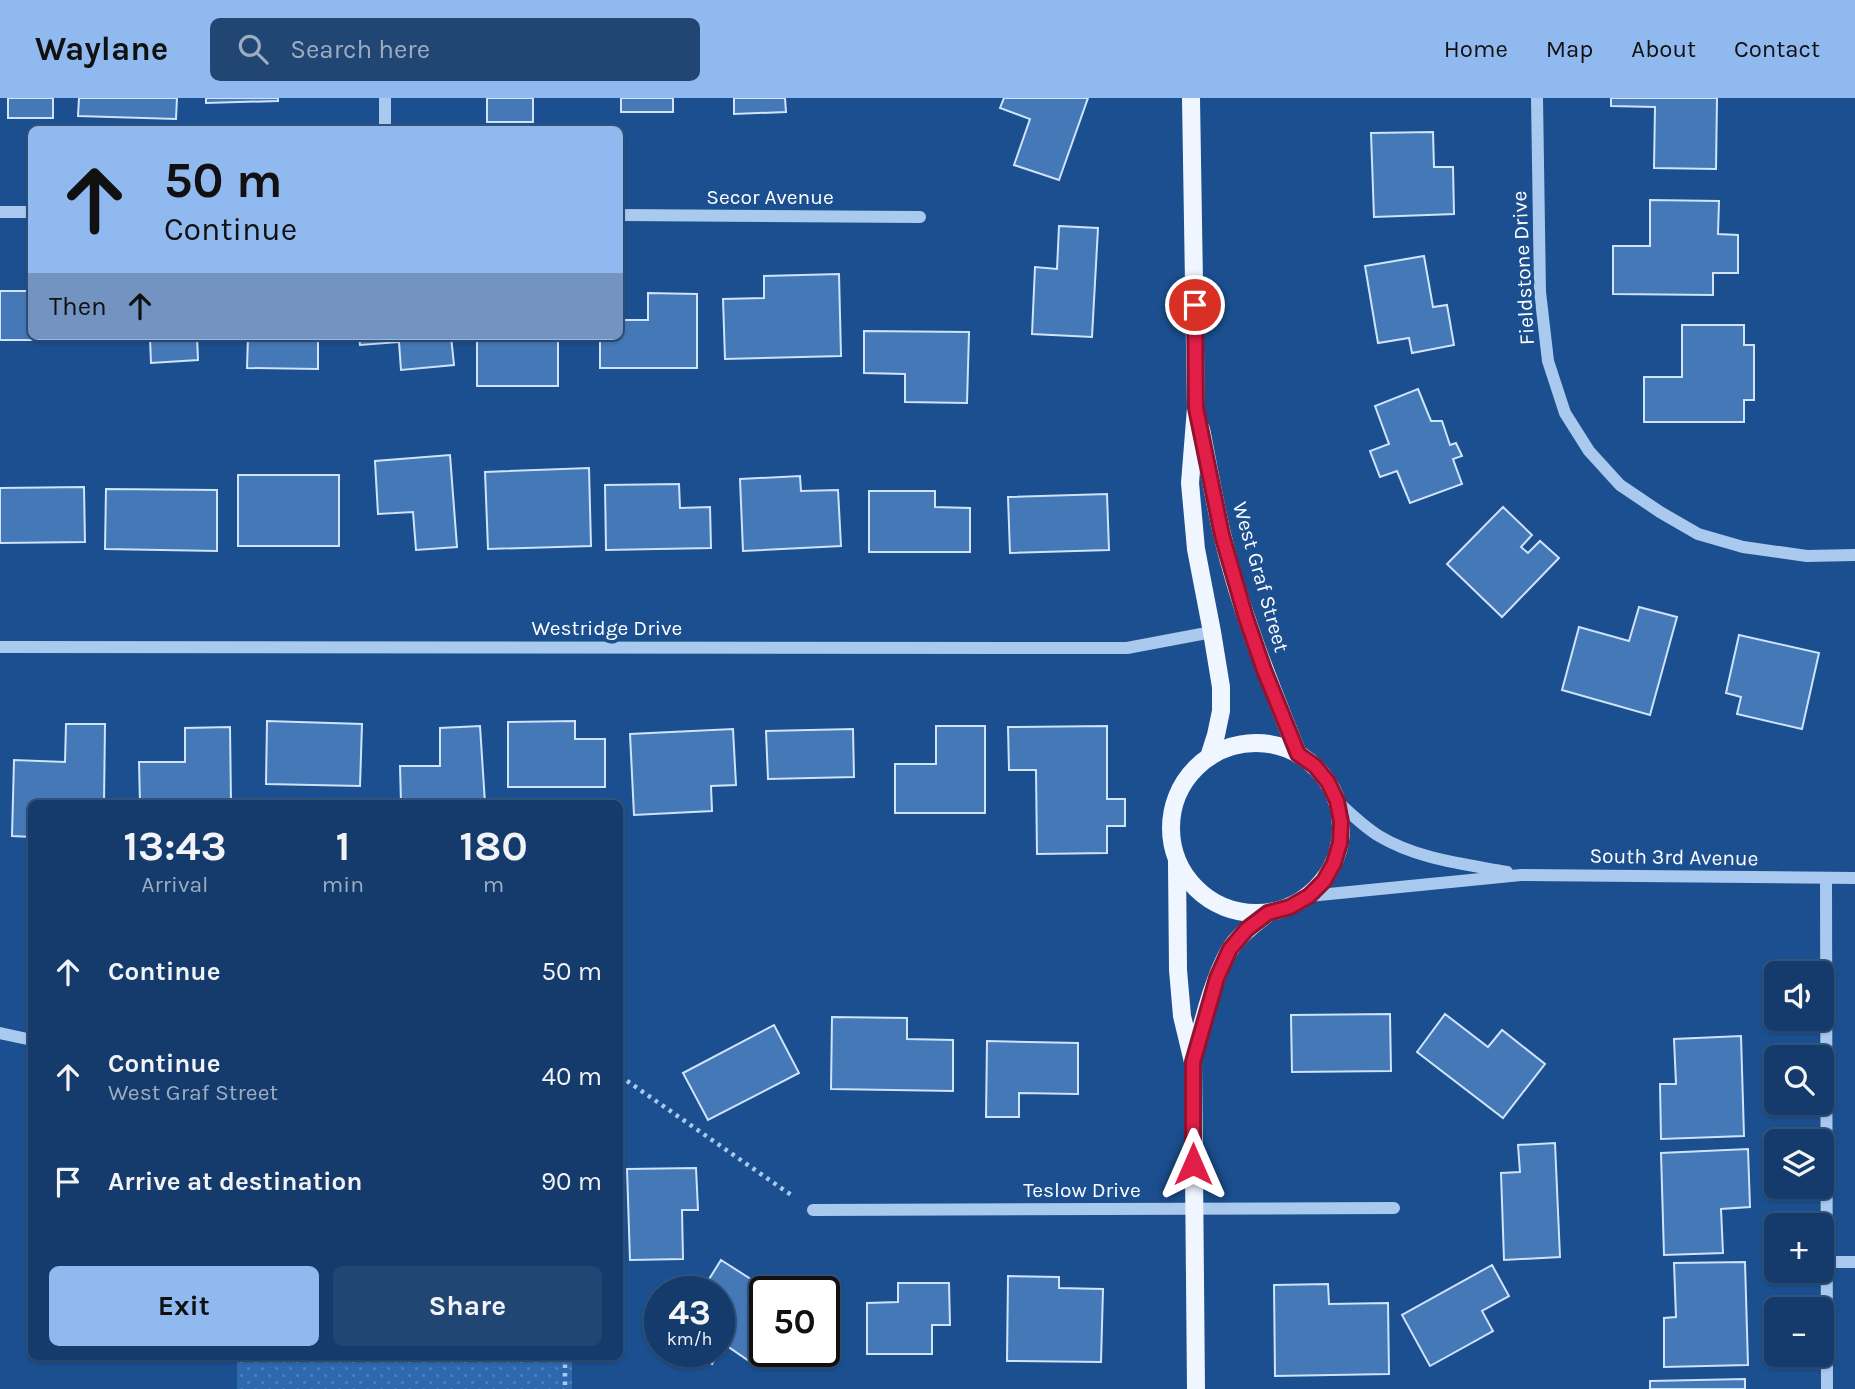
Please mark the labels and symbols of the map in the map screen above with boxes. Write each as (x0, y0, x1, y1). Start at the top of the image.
street label: Secor Avenue (706, 185, 834, 209)
street label: Fieldstone Drive (1507, 190, 1539, 346)
pin (1165, 275, 1225, 335)
street label: West Graf Street (1228, 499, 1294, 655)
street label: Westridge Drive (532, 616, 682, 640)
street label: South 3rd Avenue (1589, 844, 1759, 870)
position arrow (1156, 1127, 1230, 1201)
street label: Teslow Drive (1023, 1178, 1141, 1202)
speed limit sign: 50 (749, 1276, 840, 1367)

